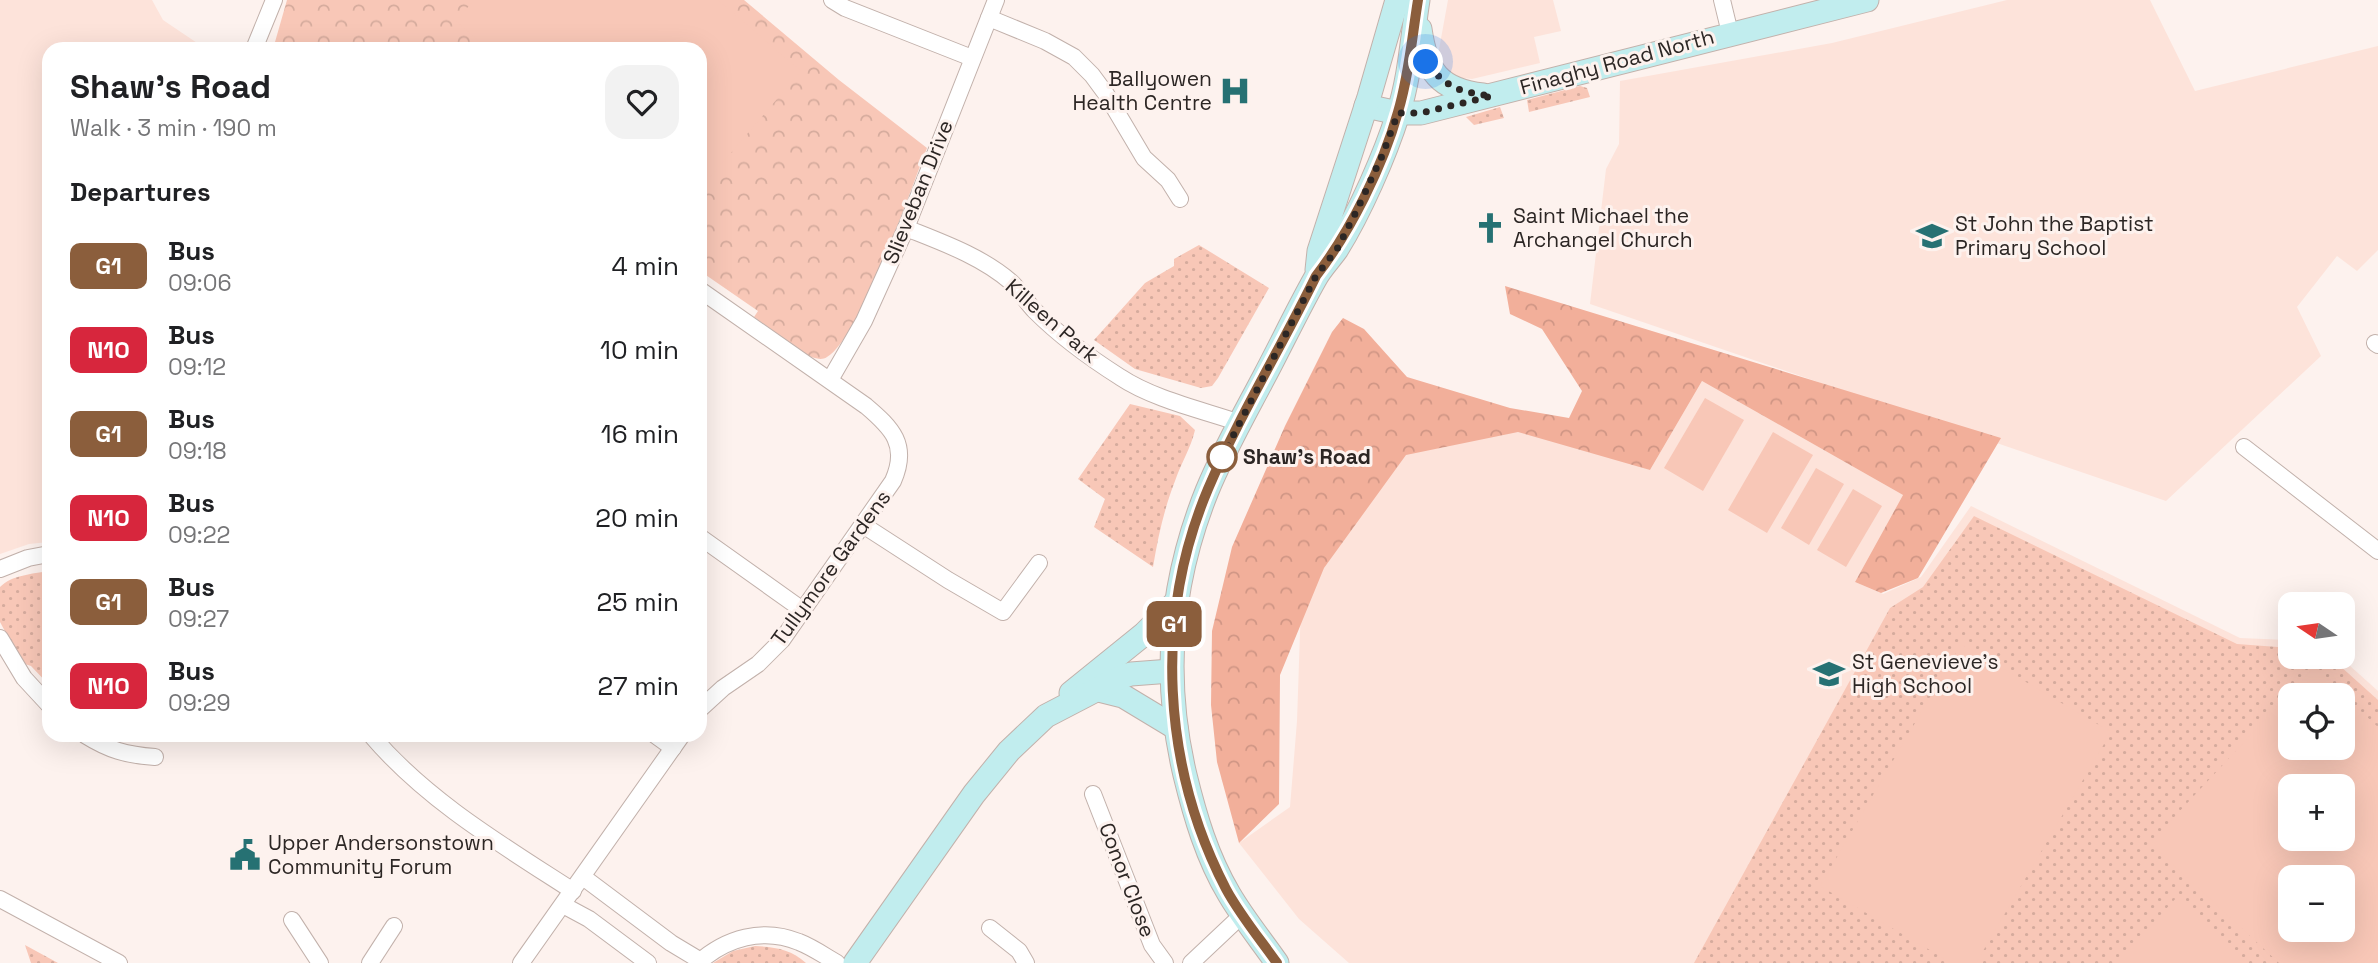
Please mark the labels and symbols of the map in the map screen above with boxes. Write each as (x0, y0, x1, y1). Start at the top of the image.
street label: Finaghy Road North (1517, 23, 1717, 100)
your location (1408, 44, 1443, 79)
place label: Ballyowen Health Centre (1073, 65, 1212, 116)
hospital icon: Ballyowen Health Centre (1218, 74, 1252, 108)
street label: Slieveban Drive (876, 116, 959, 268)
place label: Saint Michael the Archangel Church (1513, 202, 1693, 253)
place label: St John the Baptist Primary School (1955, 210, 2154, 261)
church icon: Saint Michael the Archangel Church (1473, 211, 1507, 245)
school or university icon: St John the Baptist Primary School (1915, 219, 1949, 253)
street label: Killeen Park (1000, 273, 1105, 369)
marker: Shaw's Road (1207, 442, 1237, 472)
place label: Shaw's Road (1243, 443, 1371, 470)
street label: Tullymore Gardens (765, 484, 896, 651)
north arrow (2278, 592, 2356, 668)
line badge: G1 (1142, 601, 1206, 647)
place label: St Genevieve's High School (1852, 648, 1998, 699)
school or university icon: St Genevieve's High School (1812, 657, 1846, 691)
street label: Conor Close (1093, 819, 1162, 941)
place label: Upper Andersonstown Community Forum (268, 829, 494, 880)
public building icon: Upper Andersonstown Community Forum (228, 838, 262, 872)

